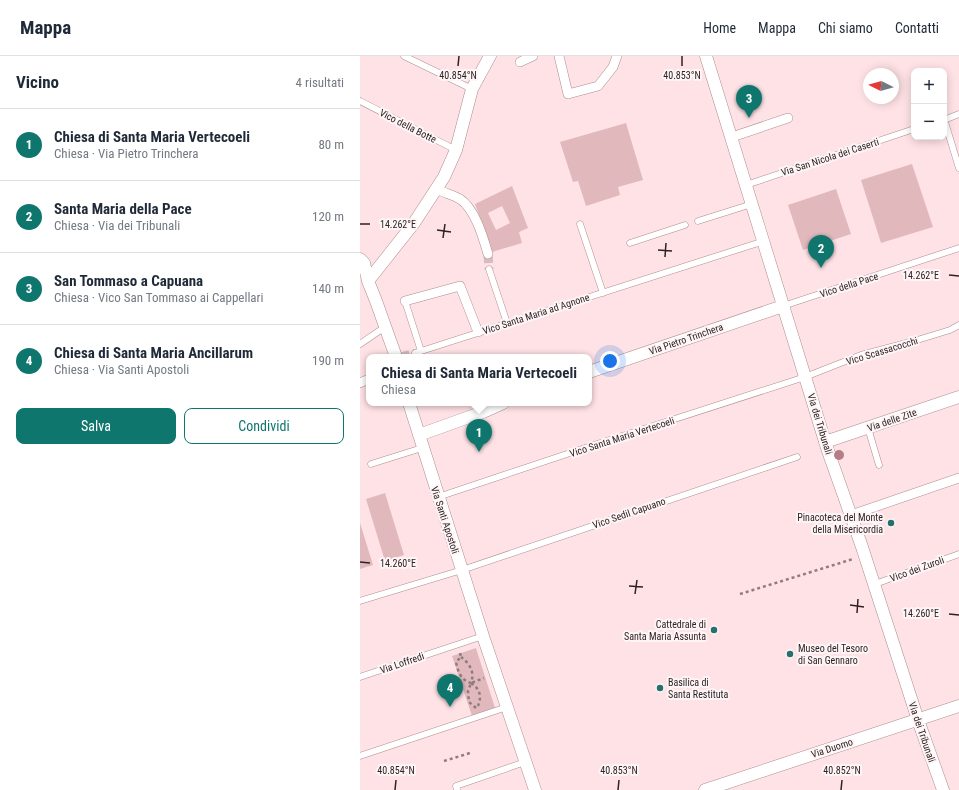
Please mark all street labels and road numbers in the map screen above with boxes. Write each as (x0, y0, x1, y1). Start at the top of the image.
street label: Vico della Botte (378, 107, 439, 145)
street label: Via San Nicola dei Caserti (780, 136, 880, 178)
street label: Vico della Pace (818, 270, 880, 300)
street label: Vico Santa Maria ad Agnone (481, 291, 591, 336)
street label: Via Pietro Trinchera (648, 321, 725, 357)
street label: Vico Scassacocchi (845, 335, 919, 367)
street label: Via dei Tribunali (806, 392, 834, 456)
street label: Via delle Zite (866, 406, 918, 434)
street label: Vico Santa Maria Vertecoeli (568, 415, 676, 459)
street label: Via Santi Apostoli (429, 485, 461, 555)
street label: Vico Sedil Capuano (591, 495, 667, 531)
street label: Vico dei Zuroli (889, 554, 945, 584)
street label: Via Loffredi (378, 650, 426, 676)
street label: Via dei Tribunali (907, 700, 937, 764)
street label: Via Duomo (810, 736, 854, 760)

